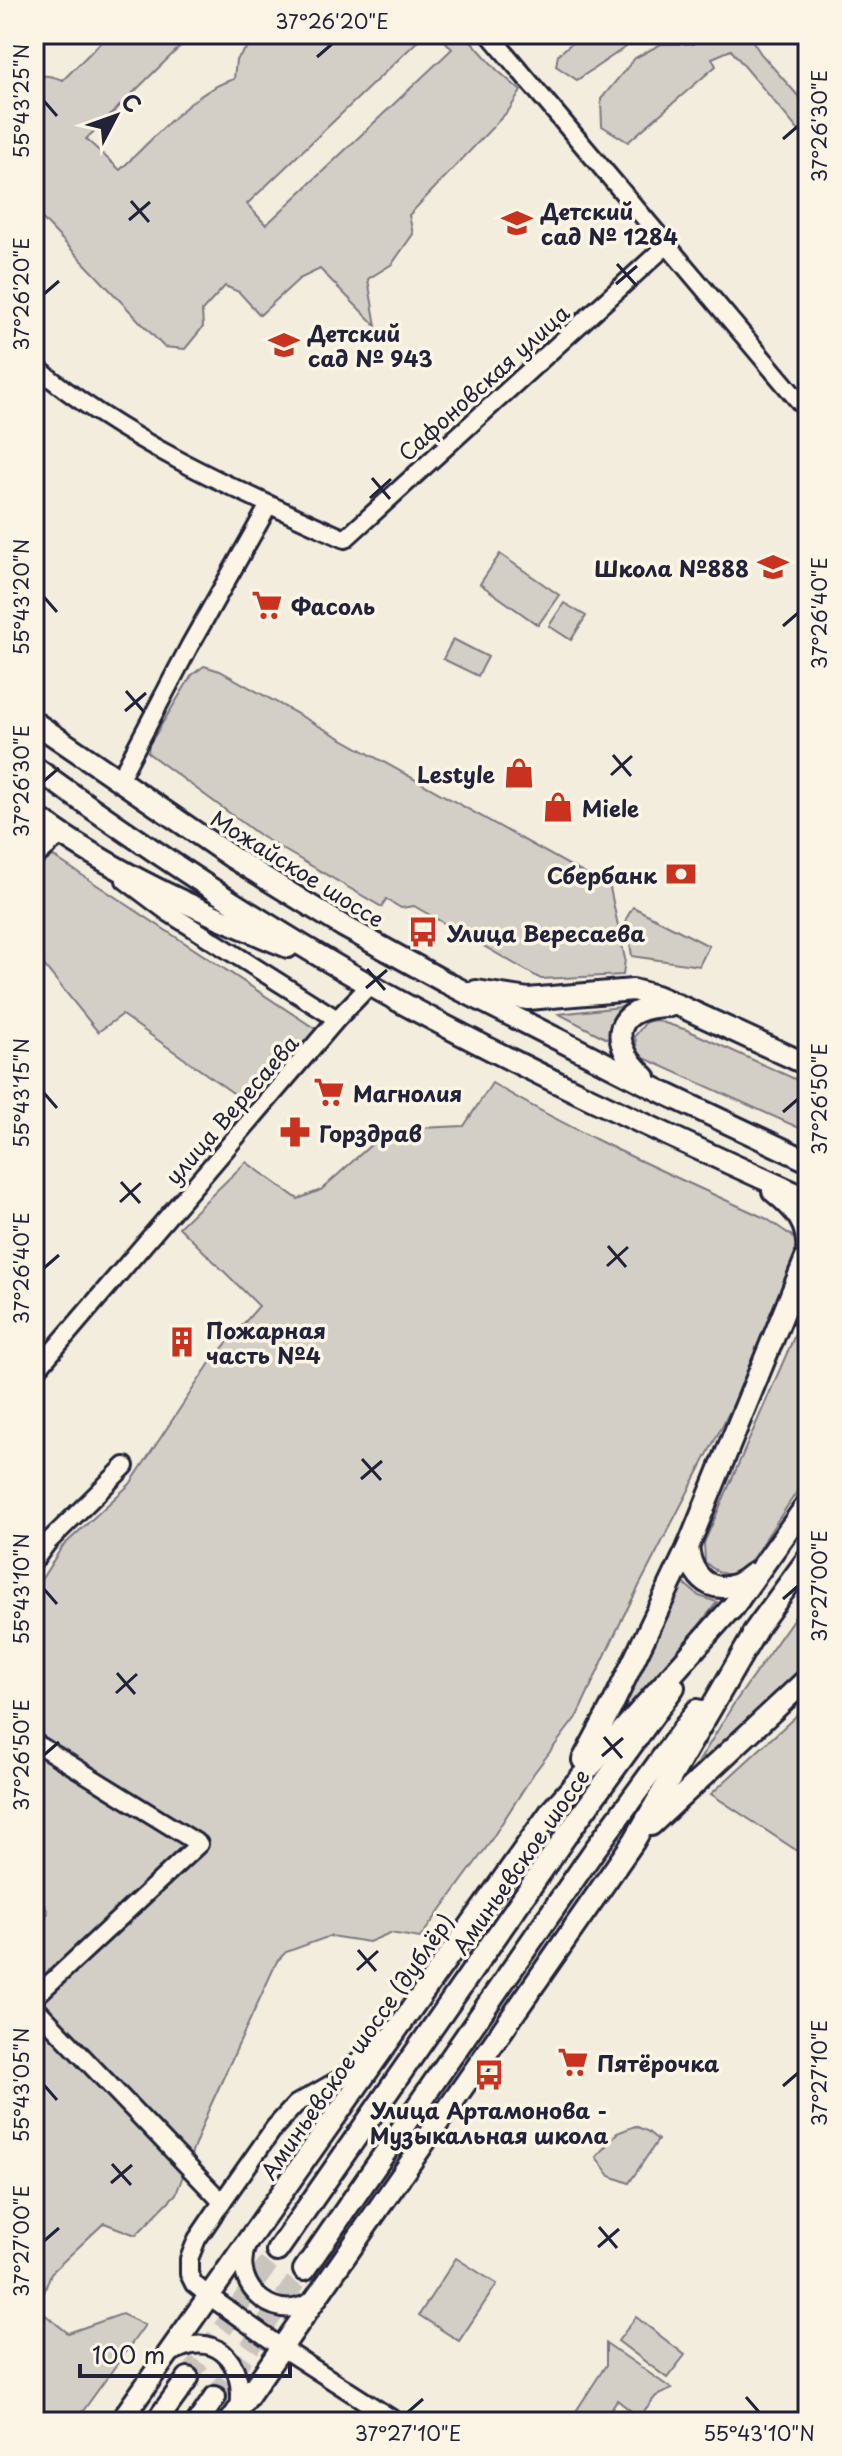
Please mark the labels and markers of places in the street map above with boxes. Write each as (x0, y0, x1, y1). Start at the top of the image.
place label: Детский сад № 1284 (540, 194, 678, 252)
school or university icon: Детский сад № 1284 (500, 206, 534, 240)
place label: Детский сад № 943 (307, 316, 433, 374)
school or university icon: Детский сад № 943 (267, 328, 301, 362)
school or university icon: Школа №888 (756, 550, 790, 584)
place label: Школа №888 (594, 551, 749, 584)
supermarket icon: Фасоль (250, 588, 284, 622)
place label: Фасоль (291, 589, 375, 622)
shop icon: Lestyle (502, 756, 536, 790)
place label: Lestyle (417, 757, 496, 790)
shop icon: Miele (541, 790, 575, 824)
place label: Miele (582, 791, 639, 824)
bank icon: Сбербанк (664, 857, 698, 891)
place label: Сбербанк (547, 858, 658, 891)
bus stop icon: Улица Вересаева (406, 915, 440, 949)
place label: Улица Вересаева (446, 916, 645, 949)
supermarket icon: Магнолия (312, 1075, 346, 1109)
place label: Магнолия (353, 1076, 462, 1109)
pharmacy icon: Горздрав (278, 1115, 312, 1149)
place label: Горздрав (319, 1116, 422, 1149)
place label: Пожарная часть №4 (206, 1313, 326, 1371)
building icon: Пожарная часть №4 (165, 1325, 199, 1359)
supermarket icon: Пятёрочка (556, 2045, 590, 2079)
place label: Пятёрочка (597, 2046, 720, 2079)
bus stop icon: Улица Артамонова - Музыкальная школа (472, 2058, 506, 2092)
place label: Улица Артамонова - Музыкальная школа (369, 2093, 608, 2151)

